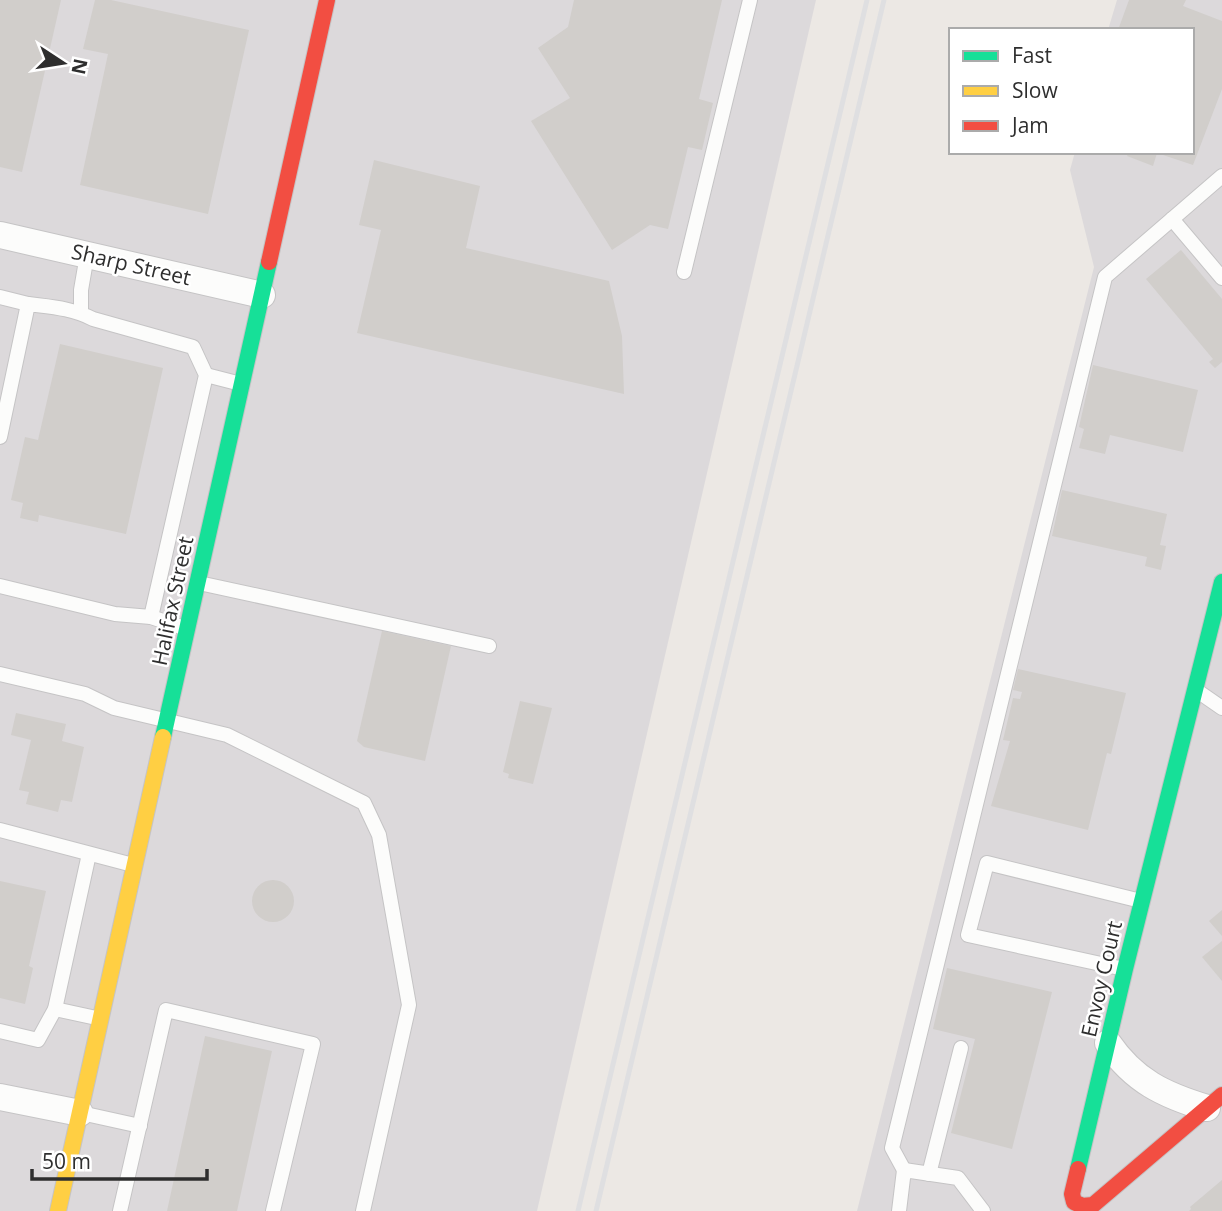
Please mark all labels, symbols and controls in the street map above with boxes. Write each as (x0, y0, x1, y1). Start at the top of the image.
north arrow (28, 28, 98, 98)
legend (949, 28, 1194, 154)
text: Fast (1012, 41, 1052, 69)
text: N (65, 56, 94, 77)
text: Slow (1012, 76, 1058, 104)
text: Jam (1010, 111, 1049, 139)
street label: Sharp Street (69, 237, 194, 291)
street label: Halifax Street (145, 534, 199, 668)
street label: Envoy Court (1074, 918, 1128, 1040)
scale bar (32, 1138, 206, 1182)
text: 50 m (42, 1147, 91, 1175)

